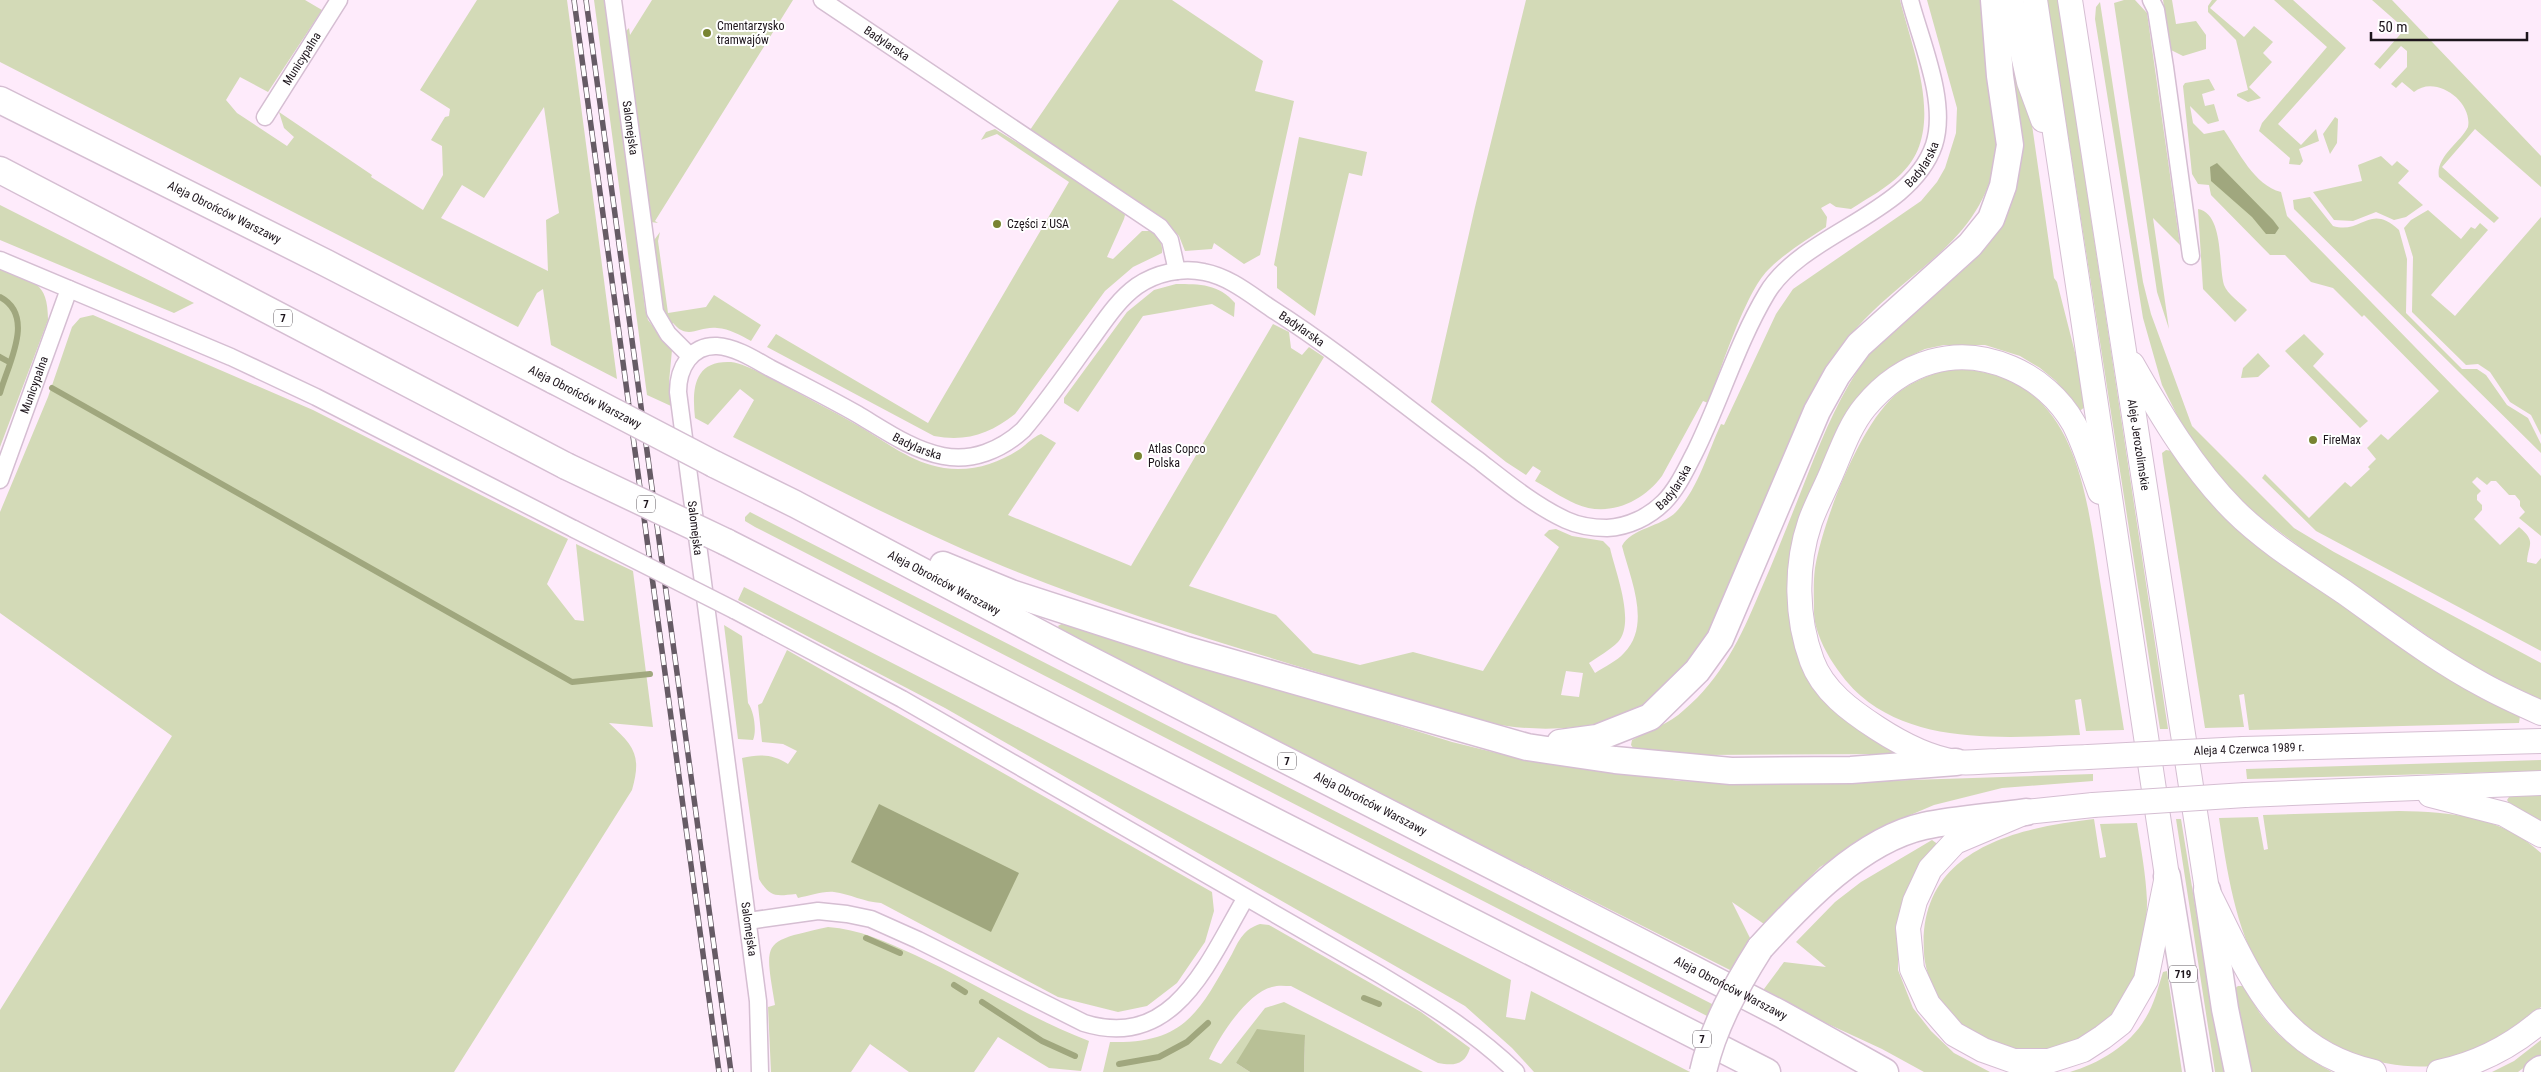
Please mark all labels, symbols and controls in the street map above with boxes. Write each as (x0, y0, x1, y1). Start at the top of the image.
scale bar (2371, 10, 2527, 42)
text: 50 m (2378, 18, 2408, 36)
place label: Cmentarzysko tramwajów (717, 19, 784, 47)
street label: Badylarska (861, 23, 912, 64)
marker: Cmentarzysko tramwajów (701, 27, 713, 39)
street label: Municypalna (280, 29, 324, 88)
street label: Salomejska (620, 100, 641, 156)
street label: Badylarska (1902, 140, 1942, 190)
street label: Aleja Obrońców Warszawy (166, 178, 283, 246)
place label: Części z USA (1007, 217, 1069, 231)
marker: Części z USA (991, 218, 1003, 230)
street label: Badylarska (1276, 308, 1327, 350)
road number: 7 (274, 310, 292, 326)
street label: Municypalna (18, 354, 51, 416)
street label: Aleja Obrońców Warszawy (526, 362, 644, 432)
street label: Aleje Jerozolimskie (2125, 398, 2152, 492)
street label: Badylarska (890, 430, 943, 463)
place label: FireMax (2323, 433, 2361, 447)
marker: FireMax (2307, 434, 2319, 446)
place label: Atlas Copco Polska (1148, 442, 1205, 470)
marker: Atlas Copco Polska (1132, 450, 1144, 462)
street label: Badylarska (1653, 462, 1694, 513)
road number: 7 (637, 496, 655, 512)
street label: Salomejska (685, 500, 705, 556)
street label: Aleja Obrońców Warszawy (886, 547, 1003, 618)
street label: Aleja 4 Czerwca 1989 r. (2193, 740, 2305, 758)
road number: 7 (1278, 752, 1296, 769)
street label: Aleja Obrońców Warszawy (1312, 769, 1429, 838)
street label: Salomejska (738, 901, 760, 957)
street label: Aleja Obrońców Warszawy (1672, 954, 1790, 1023)
road number: 719 (2169, 966, 2197, 982)
road number: 7 (1693, 1030, 1711, 1048)

